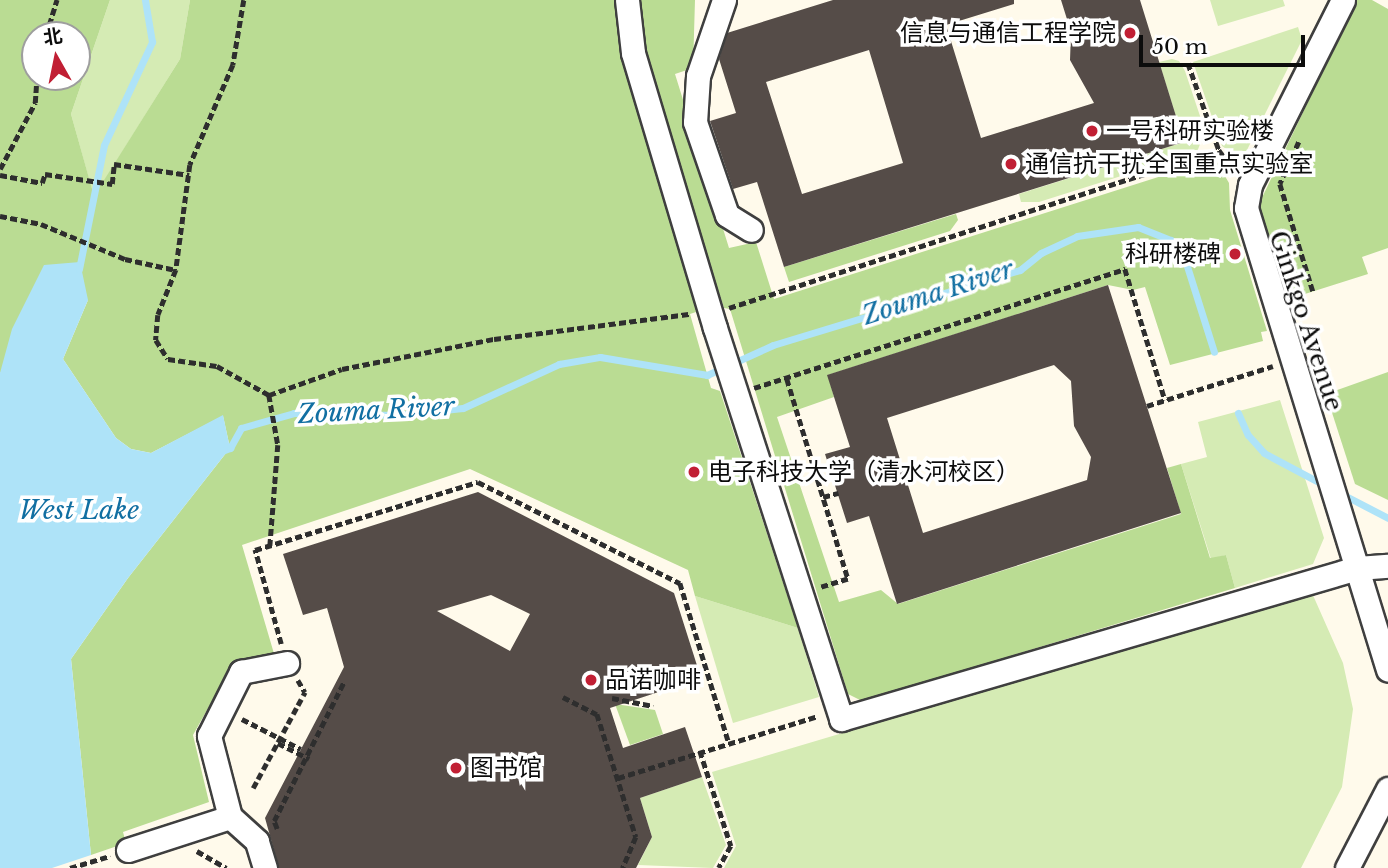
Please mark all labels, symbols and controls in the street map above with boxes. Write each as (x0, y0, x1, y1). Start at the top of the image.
place label: 信息与通信工程学院 (900, 19, 1116, 47)
north arrow (21, 21, 91, 91)
scale bar (1143, 21, 1309, 65)
text: 北 (42, 24, 64, 50)
marker: 信息与通信工程学院 (1122, 25, 1138, 41)
text: 50 m (1152, 34, 1207, 60)
place label: 一号科研实验楼 (1106, 117, 1274, 145)
marker: 一号科研实验楼 (1084, 123, 1100, 139)
place label: 通信抗干扰全国重点实验室 (1025, 150, 1313, 178)
marker: 通信抗干扰全国重点实验室 (1003, 156, 1019, 172)
street label: Ginkgo Avenue (1263, 227, 1349, 415)
place label: 科研楼碑 (1125, 240, 1221, 268)
marker: 科研楼碑 (1227, 246, 1243, 262)
water label: Zouma River (858, 254, 1018, 332)
water label: Zouma River (296, 391, 456, 431)
place label: 电子科技大学（清水河校区） (708, 458, 1020, 486)
marker: 电子科技大学（清水河校区） (686, 464, 702, 480)
water label: West Lake (19, 495, 139, 527)
place label: 品诺咖啡 (605, 666, 701, 694)
marker: 品诺咖啡 (583, 672, 599, 688)
place label: 图书馆 (470, 754, 542, 782)
marker: 图书馆 (448, 760, 464, 776)

